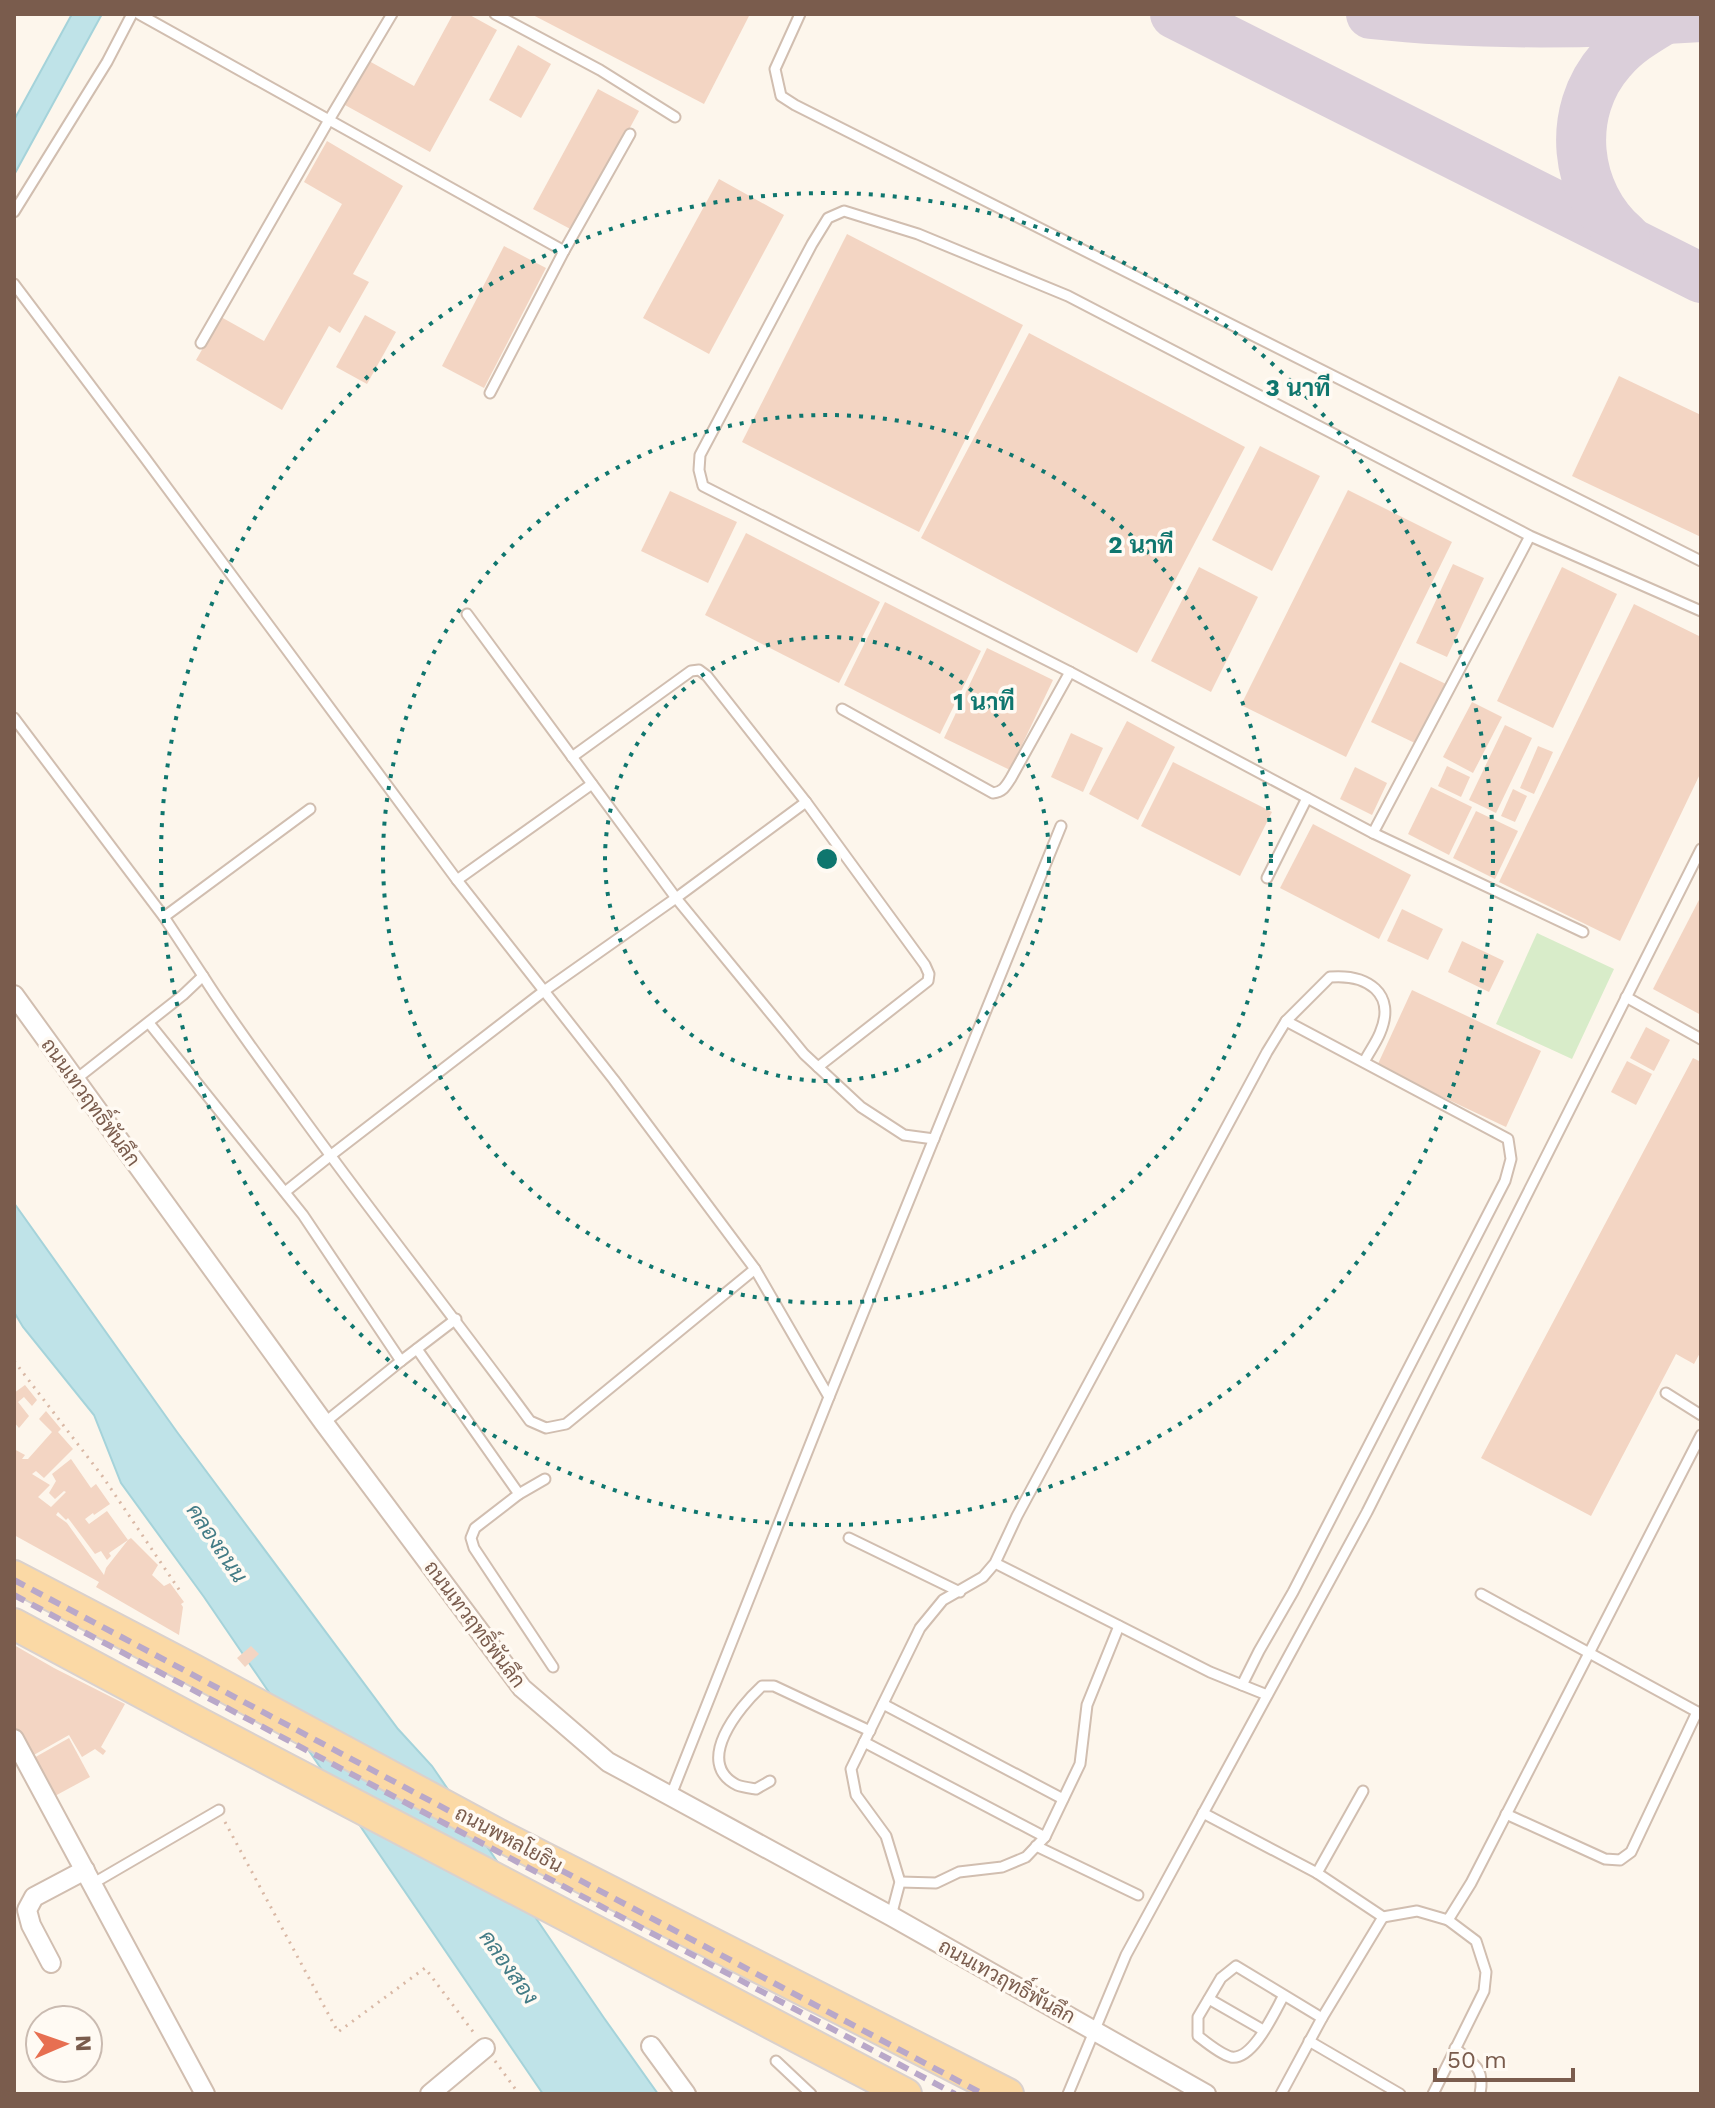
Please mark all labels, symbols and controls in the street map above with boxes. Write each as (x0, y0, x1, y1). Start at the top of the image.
text: 3 นาที (1265, 373, 1331, 402)
text: 2 นาที (1108, 530, 1174, 559)
text: 1 นาที (953, 687, 1015, 716)
centre of rings (813, 845, 841, 873)
street label: ถนนเทวฤทธิ์พันลึก (36, 1030, 150, 1171)
water label: คลองถนน (182, 1499, 252, 1587)
street label: ถนนเทวฤทธิ์พันลึก (420, 1552, 535, 1692)
street label: ถนนพหลโยธิน (451, 1800, 567, 1877)
water label: คลองสอง (475, 1925, 544, 2009)
street label: ถนนเทวฤทธิ์พันลึก (934, 1928, 1082, 2028)
north arrow (24, 2004, 104, 2084)
scale bar (1435, 2032, 1573, 2082)
text: N (71, 2035, 96, 2052)
text: 50 m (1447, 2046, 1507, 2074)

